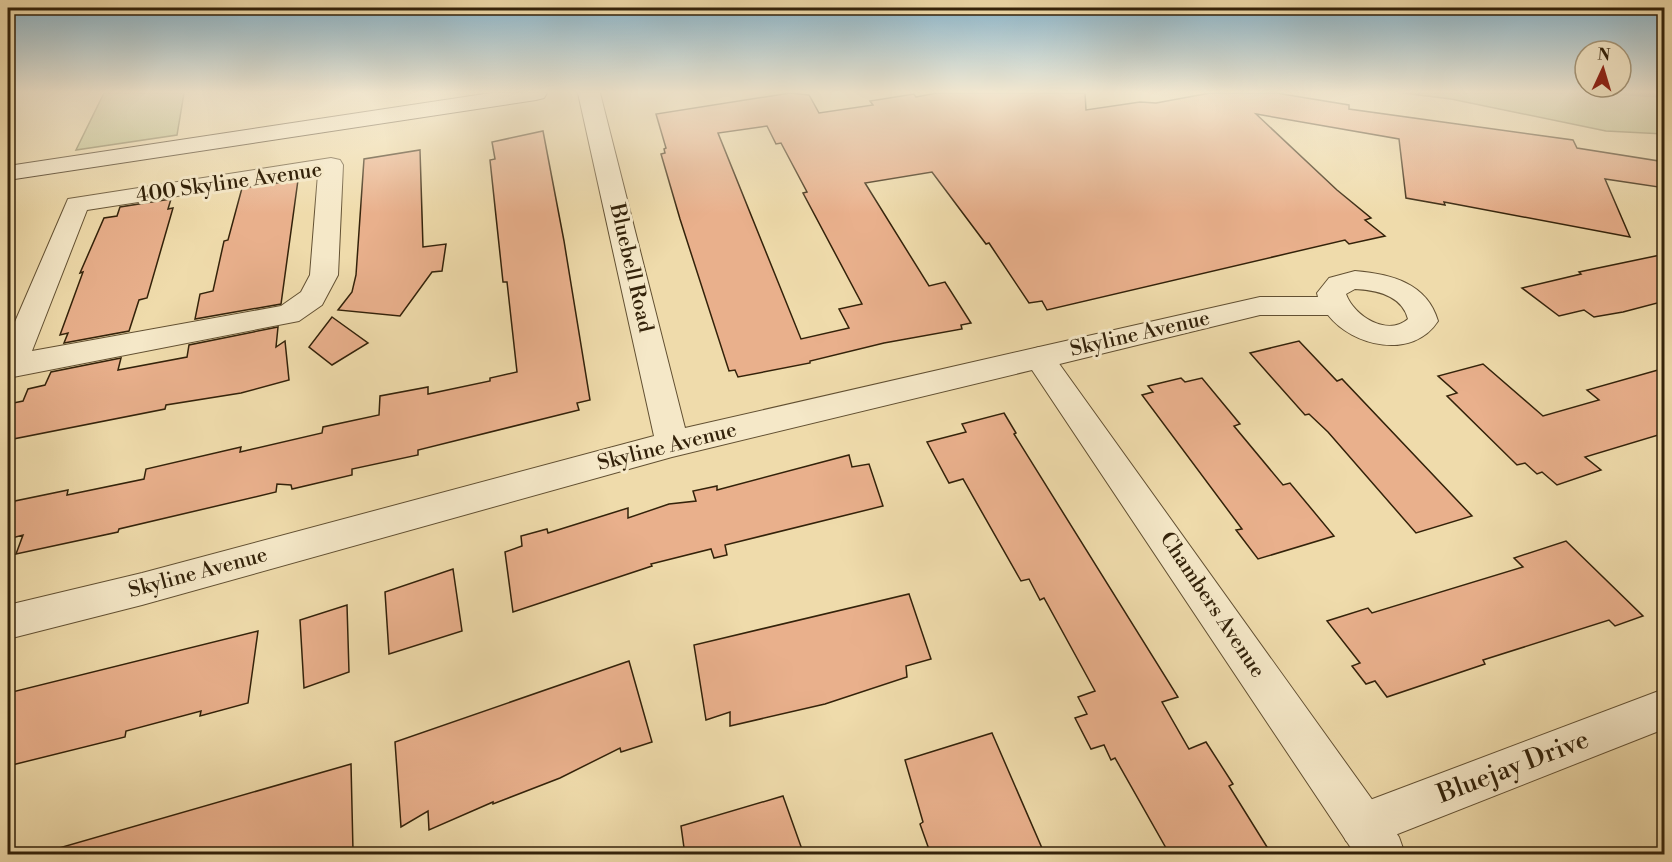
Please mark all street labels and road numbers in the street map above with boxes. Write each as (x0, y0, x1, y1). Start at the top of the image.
street label: 400 Skyline Avenue (134, 157, 324, 209)
street label: Bluebell Road (603, 200, 658, 335)
street label: Skyline Avenue (1068, 305, 1212, 363)
street label: Skyline Avenue (595, 417, 739, 477)
street label: Chambers Avenue (1154, 527, 1270, 683)
street label: Skyline Avenue (126, 542, 270, 604)
street label: Bluejay Drive (1432, 723, 1593, 811)

